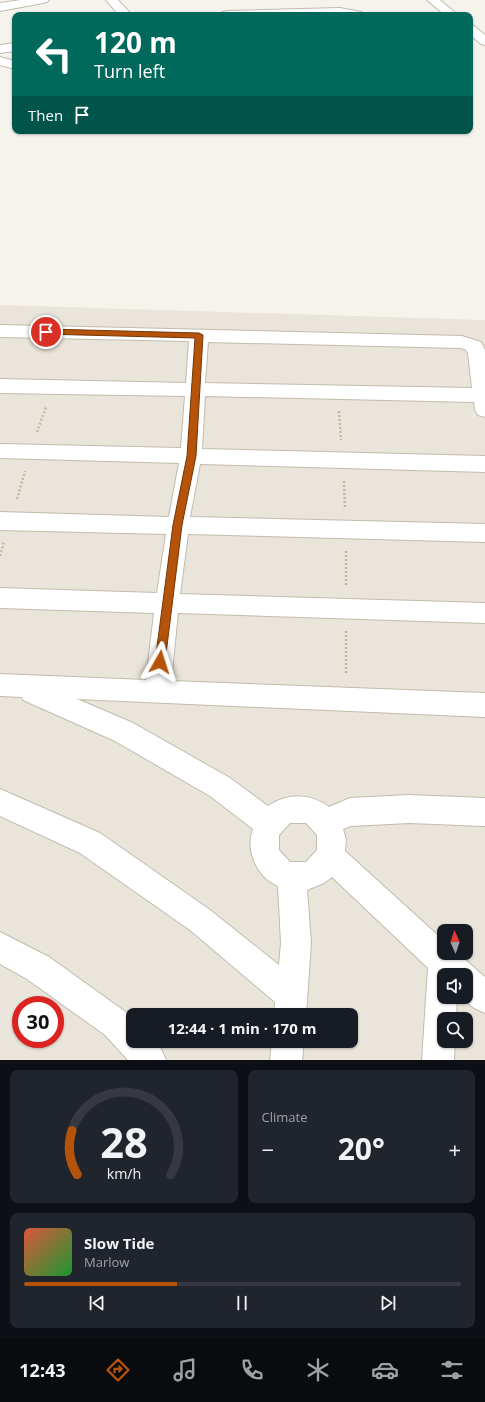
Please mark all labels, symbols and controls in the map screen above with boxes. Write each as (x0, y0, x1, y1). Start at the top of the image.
text: 120 m (94, 23, 177, 61)
icon: left (28, 28, 80, 80)
text: Turn left (94, 59, 165, 83)
icon: arrive (71, 104, 93, 126)
text: Then (28, 105, 63, 125)
pin (29, 315, 63, 349)
icon: arrive (35, 321, 57, 343)
position arrow (139, 641, 181, 683)
north arrow (437, 924, 473, 960)
map controls (437, 924, 473, 1048)
button: sound (437, 968, 473, 1004)
speed limit sign: 30 (12, 996, 64, 1048)
button: search (437, 1012, 473, 1048)
text: 12:44 · 1 min · 170 m (168, 1018, 316, 1038)
text: Climate (262, 1108, 307, 1126)
text: 28 (100, 1113, 148, 1169)
text: 20° (338, 1128, 385, 1169)
text: − (262, 1134, 274, 1164)
text: + (448, 1134, 461, 1164)
text: km/h (106, 1163, 141, 1182)
text: Slow Tide (84, 1233, 154, 1253)
text: Marlow (84, 1253, 129, 1271)
icon: previous (86, 1292, 108, 1314)
icon: pause (231, 1292, 253, 1314)
icon: next (377, 1292, 399, 1314)
icon: directions (104, 1356, 132, 1384)
icon: music (171, 1356, 199, 1384)
icon: phone (238, 1356, 266, 1384)
icon: climate (304, 1356, 332, 1384)
icon: car (371, 1356, 399, 1384)
icon: filters (438, 1356, 466, 1384)
text: 12:43 (19, 1358, 66, 1382)

